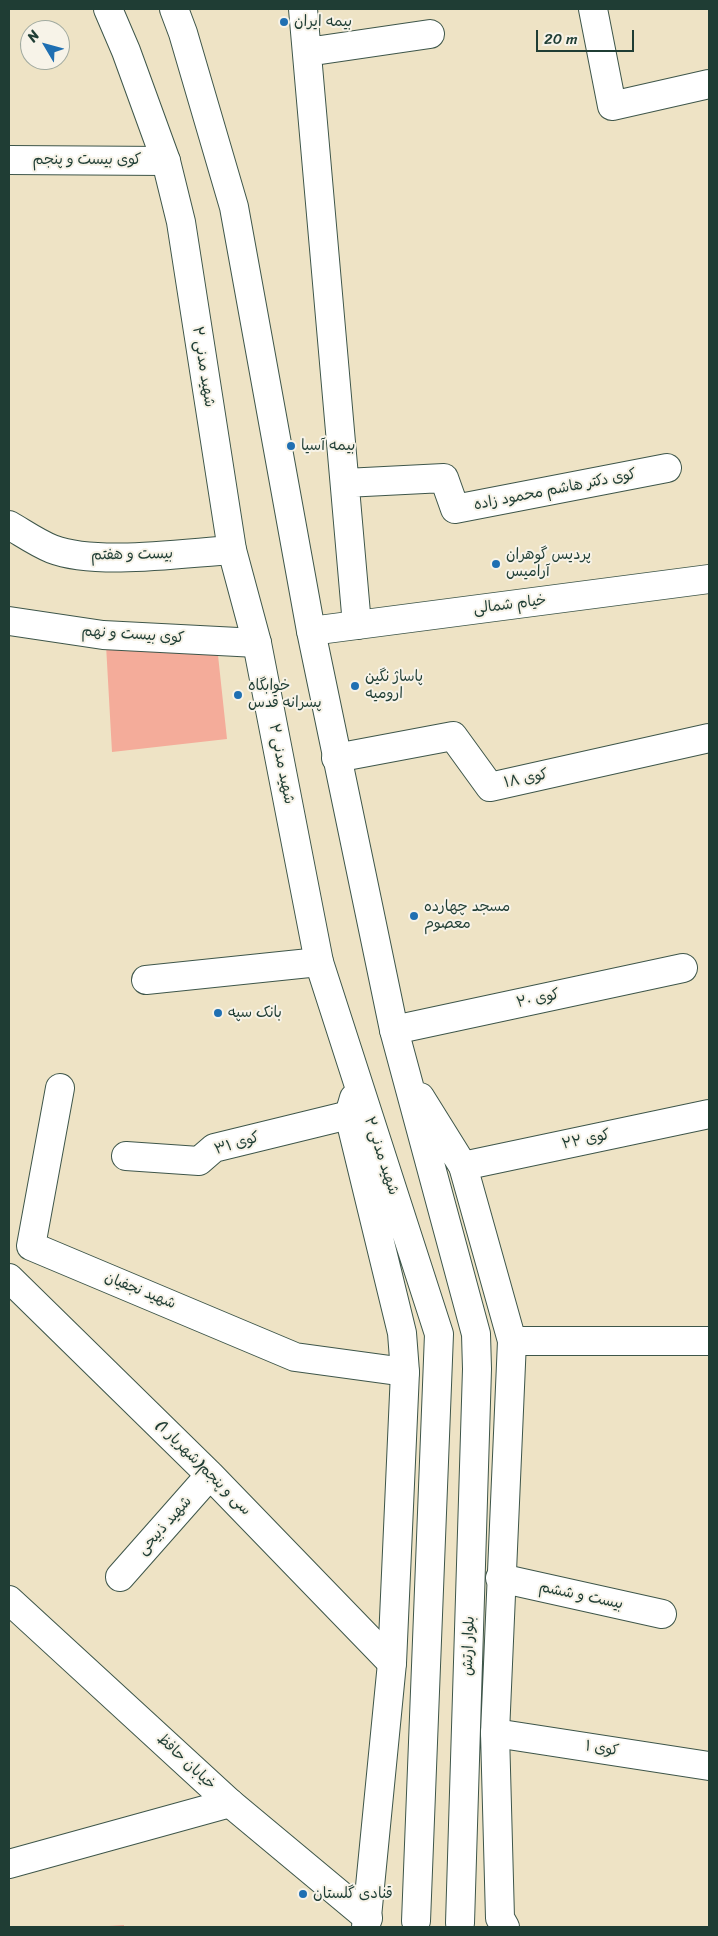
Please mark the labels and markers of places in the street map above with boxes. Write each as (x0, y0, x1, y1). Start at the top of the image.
place label: بیمه ایران (294, 13, 352, 31)
marker: بیمه ایران (278, 16, 290, 28)
place label: بیمه آسیا (301, 437, 355, 455)
marker: بیمه آسیا (285, 440, 297, 452)
place label: پردیس گوهران آرامیس (506, 546, 591, 581)
marker: پردیس گوهران آرامیس (490, 558, 502, 570)
place label: پاساژ نگین ارومیه (365, 668, 423, 703)
place label: خوابگاە پسرانە قدس (248, 677, 322, 712)
marker: پاساژ نگین ارومیه (349, 680, 361, 692)
marker: خوابگاە پسرانە قدس (232, 689, 244, 701)
place label: مسجد چهارده معصوم (424, 898, 510, 933)
marker: مسجد چهارده معصوم (408, 910, 420, 922)
place label: بانک سپه (228, 1004, 282, 1022)
marker: بانک سپه (212, 1007, 224, 1019)
place label: قنادی گلستان (313, 1885, 393, 1903)
marker: قنادی گلستان (297, 1888, 309, 1900)

